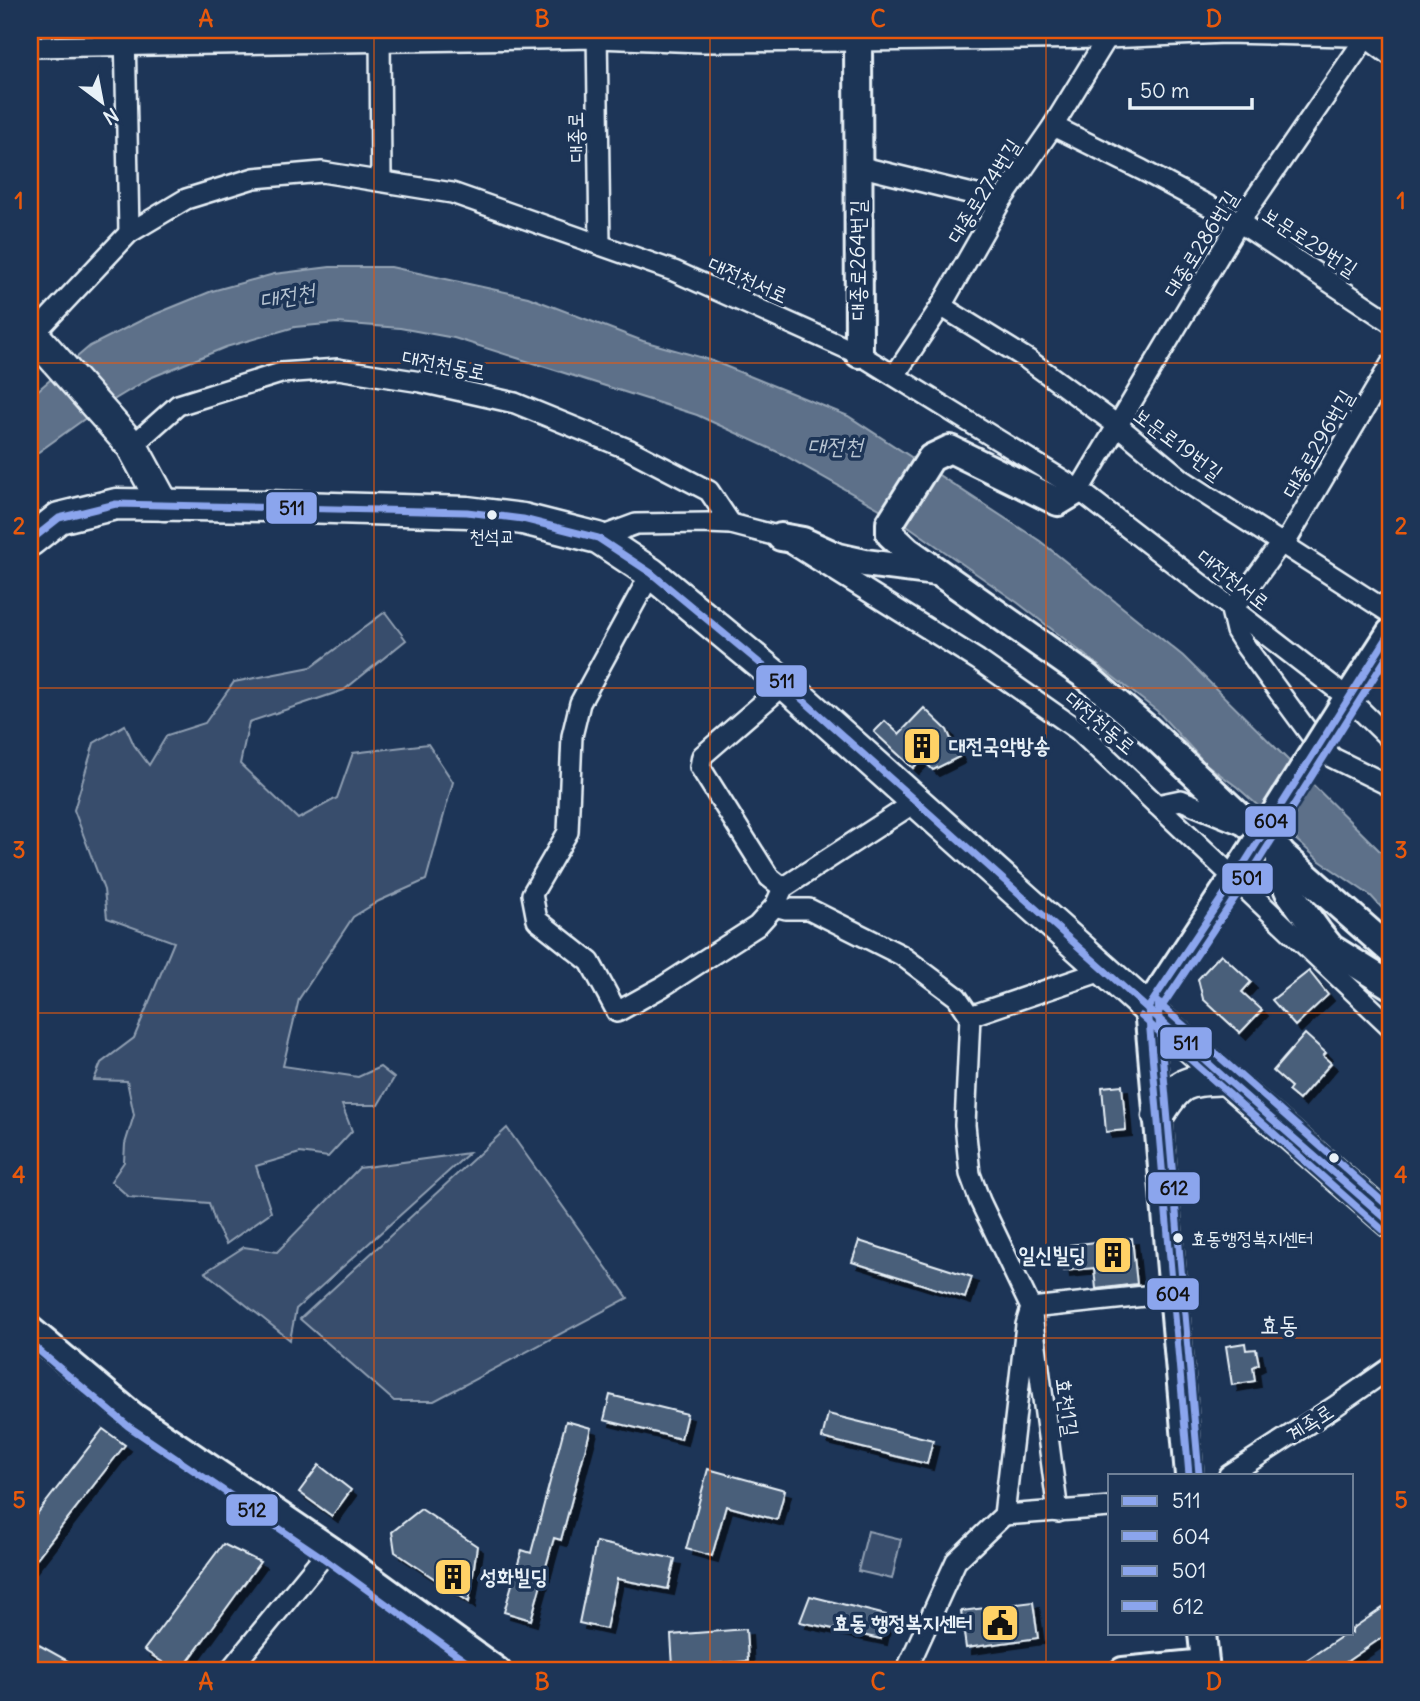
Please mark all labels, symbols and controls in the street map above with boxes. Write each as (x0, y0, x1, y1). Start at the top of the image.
text: A (199, 4, 214, 33)
text: B (534, 4, 550, 33)
text: C (870, 4, 886, 33)
text: D (1206, 4, 1222, 33)
north arrow (66, 66, 136, 136)
scale bar (1130, 66, 1252, 110)
text: 50 m (1140, 77, 1189, 104)
text: N (99, 103, 123, 130)
street label: 대종로 (562, 111, 589, 163)
street label: 대종로274번길 (941, 133, 1026, 248)
text: 1 (14, 186, 24, 215)
street label: 대종로286번길 (1157, 186, 1244, 302)
text: 1 (1396, 186, 1406, 215)
street label: 대종로264번길 (844, 200, 871, 320)
street label: 보문로29번길 (1258, 201, 1363, 282)
street label: 대전천서로 (704, 250, 792, 309)
water label: 대전천 (257, 276, 319, 315)
street label: 대전천동로 (400, 343, 488, 386)
street label: 대종로296번길 (1276, 385, 1359, 503)
street label: 보문로19번길 (1128, 401, 1228, 486)
water label: 대전천 (807, 431, 865, 460)
line badge: 511 (265, 491, 318, 525)
text: 511 (279, 496, 305, 520)
marker: 천석교 (485, 508, 499, 522)
text: 2 (13, 511, 26, 540)
text: 2 (1395, 511, 1408, 540)
place label: 천석교 (469, 524, 515, 548)
street label: 대전천서로 (1192, 543, 1275, 616)
line badge: 511 (755, 664, 808, 698)
text: 511 (769, 669, 795, 693)
street label: 대전천동로 (1059, 685, 1141, 760)
building icon: 대전국악방송 (901, 725, 943, 767)
place label: 대전국악방송 (949, 732, 1050, 759)
line badge: 604 (1244, 805, 1297, 838)
text: 604 (1254, 809, 1288, 833)
text: 3 (12, 835, 26, 864)
text: 3 (1394, 835, 1408, 864)
line badge: 501 (1221, 862, 1274, 895)
text: 501 (1232, 866, 1262, 890)
line badge: 511 (1159, 1026, 1213, 1060)
text: 511 (1173, 1031, 1199, 1055)
unlabelled marker (1327, 1151, 1341, 1165)
text: 4 (12, 1160, 26, 1189)
text: 4 (1394, 1160, 1408, 1189)
line badge: 612 (1147, 1171, 1201, 1205)
text: 612 (1160, 1176, 1188, 1200)
place label: 효동행정복지센터 (1191, 1226, 1313, 1250)
marker: 효동행정복지센터 (1171, 1231, 1185, 1245)
building icon: 일신빌딩 (1092, 1234, 1134, 1276)
place label: 일신빌딩 (1018, 1241, 1086, 1268)
line badge: 604 (1146, 1277, 1200, 1311)
text: 604 (1156, 1282, 1190, 1306)
district label: 효동 (1260, 1309, 1298, 1339)
street label: 효천1길 (1050, 1376, 1085, 1438)
street label: 계족로 (1281, 1397, 1338, 1448)
legend (1108, 1474, 1354, 1634)
text: 5 (12, 1485, 26, 1514)
text: 5 (1394, 1485, 1408, 1514)
text: 511 (1172, 1487, 1201, 1514)
line badge: 512 (225, 1493, 279, 1527)
text: 512 (238, 1498, 266, 1522)
text: 604 (1172, 1523, 1210, 1550)
building icon: 성화빌딩 (432, 1556, 474, 1598)
text: 501 (1172, 1557, 1206, 1584)
place label: 성화빌딩 (480, 1563, 548, 1590)
text: 612 (1172, 1593, 1204, 1620)
public building icon: 효동 행정복지센터 (979, 1602, 1021, 1644)
place label: 효동 행정복지센터 (833, 1609, 973, 1636)
text: A (199, 1667, 214, 1696)
text: B (534, 1667, 550, 1696)
text: C (870, 1667, 886, 1696)
text: D (1206, 1667, 1222, 1696)

